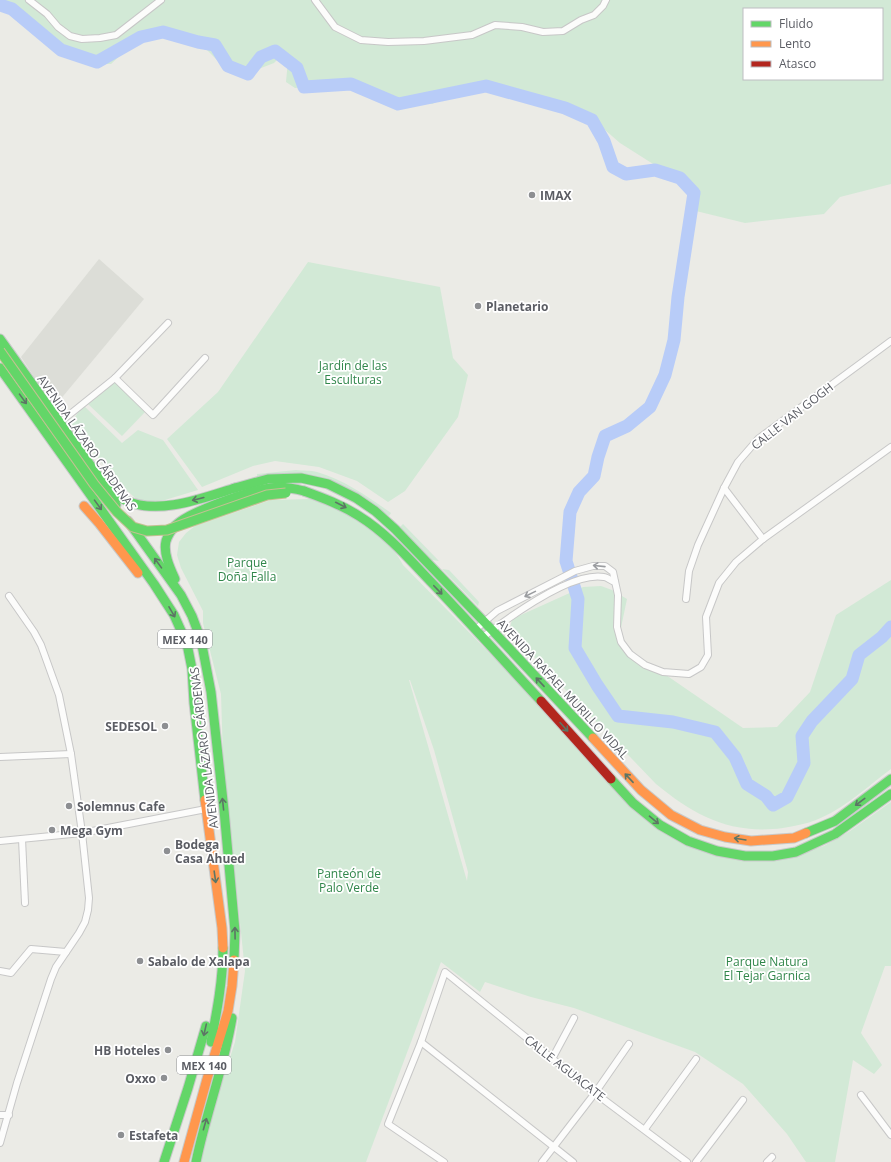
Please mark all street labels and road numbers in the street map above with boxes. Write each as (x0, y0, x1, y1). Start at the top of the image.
street label: AVENIDA LÁZARO CÁRDENAS (33, 372, 141, 514)
street label: CALLE VAN GOGH (747, 379, 837, 453)
street label: AVENIDA RAFAEL MURILLO VIDAL (493, 615, 633, 763)
road number: MEX 140 (158, 630, 212, 648)
street label: AVENIDA LÁZARO CÁRDENAS (186, 666, 222, 830)
street label: CALLE AGUACATE (521, 1031, 609, 1105)
road number: MEX 140 (177, 1056, 231, 1074)

